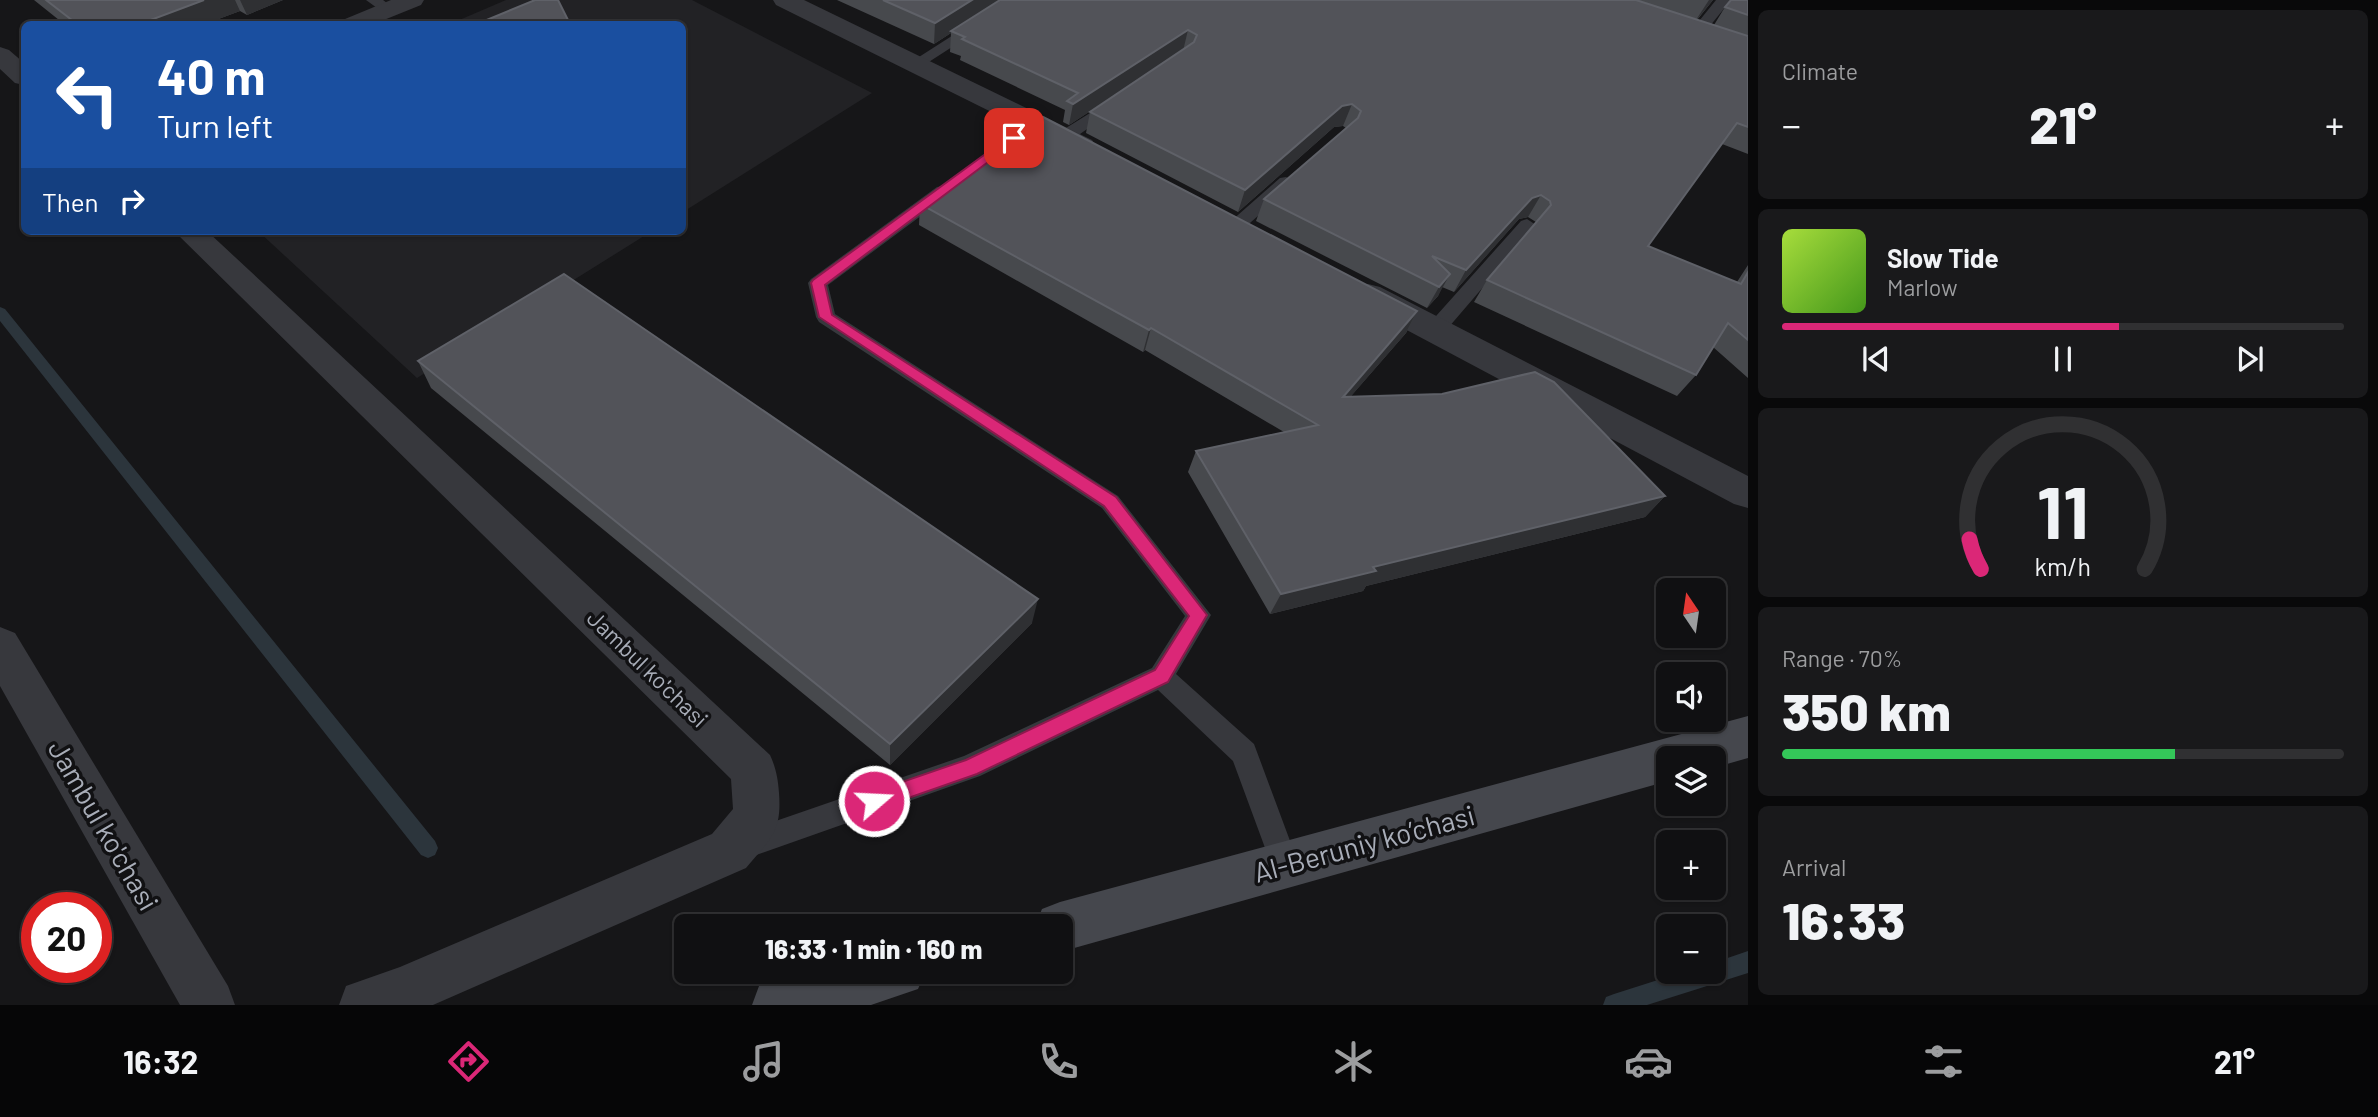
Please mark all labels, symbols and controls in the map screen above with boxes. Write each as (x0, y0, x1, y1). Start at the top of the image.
text: 40 m (157, 46, 265, 105)
icon: left (42, 49, 133, 140)
text: Climate (1782, 57, 1858, 85)
text: 21° (2029, 92, 2097, 154)
text: − (1782, 101, 1801, 147)
text: + (2325, 101, 2344, 147)
text: Turn left (157, 106, 274, 144)
pin (984, 108, 1044, 168)
icon: arrive (995, 119, 1033, 157)
icon: right (113, 182, 151, 220)
text: Then (42, 186, 99, 217)
text: Slow Tide (1887, 242, 1999, 273)
text: Marlow (1887, 273, 1958, 301)
icon: previous (1857, 340, 1895, 378)
icon: pause (2044, 340, 2082, 378)
icon: next (2231, 340, 2269, 378)
text: 11 (2037, 466, 2089, 554)
text: km/h (2035, 550, 2091, 580)
north arrow (1656, 578, 1726, 648)
map controls (1656, 578, 1726, 984)
street label: Jambul ko'chasi (582, 603, 714, 733)
text: Range · 70% (1782, 644, 1902, 672)
button: sound (1656, 662, 1726, 732)
text: 350 km (1782, 679, 1951, 741)
street label: Jambul ko'chasi (41, 734, 167, 916)
button: layers (1656, 746, 1726, 816)
position arrow (837, 764, 911, 838)
street label: Al-Beruniy ko’chasi (1250, 797, 1478, 889)
button: + (1656, 830, 1726, 900)
text: Arrival (1782, 853, 1846, 881)
text: 16:33 (1782, 888, 1905, 950)
speed limit sign: 20 (21, 892, 112, 983)
button: − (1656, 914, 1726, 984)
text: 16:33 · 1 min · 160 m (765, 933, 982, 964)
icon: directions (444, 1037, 493, 1086)
icon: music (739, 1037, 788, 1086)
icon: phone (1034, 1037, 1083, 1086)
icon: climate (1329, 1037, 1378, 1086)
icon: car (1624, 1037, 1673, 1086)
icon: filters (1919, 1037, 1968, 1086)
text: 16:32 (123, 1042, 198, 1080)
text: 21° (2214, 1042, 2255, 1080)

